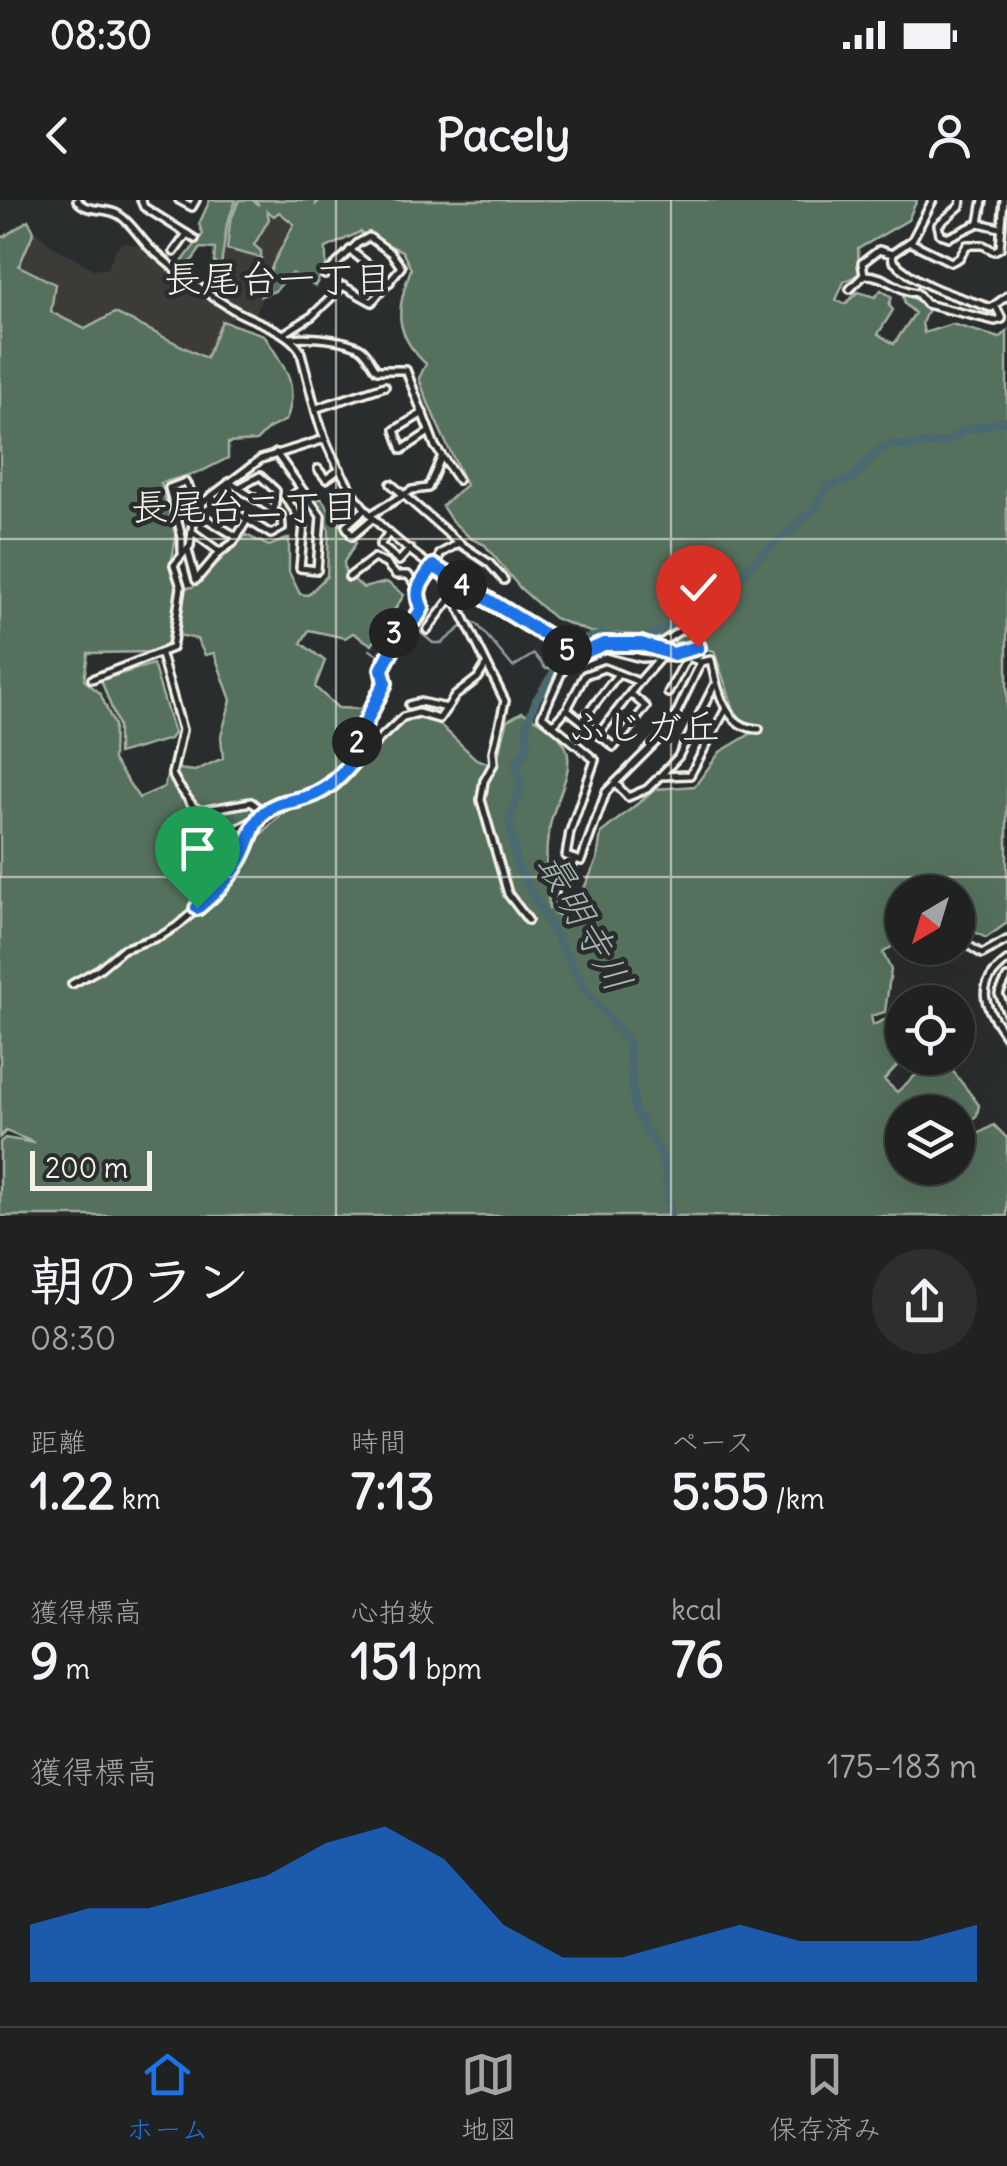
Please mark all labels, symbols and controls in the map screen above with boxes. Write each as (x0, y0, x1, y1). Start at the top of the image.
text: 08:30 (50, 12, 152, 59)
text: Pacely (437, 107, 570, 163)
icon: back (30, 108, 85, 163)
icon: person (922, 108, 977, 163)
district label: 長尾台一丁目 (164, 255, 392, 302)
district label: 長尾台二丁目 (131, 483, 359, 530)
pin (656, 545, 741, 648)
pin: 4 (437, 560, 487, 610)
icon: check (671, 560, 726, 615)
text: 4 (454, 567, 470, 603)
pin: 3 (369, 608, 419, 658)
text: 3 (386, 615, 402, 651)
pin: 5 (542, 625, 592, 675)
text: 5 (559, 632, 575, 668)
district label: ふじガ丘 (568, 703, 720, 750)
pin: 2 (332, 717, 382, 767)
text: 2 (349, 724, 365, 760)
pin (155, 806, 240, 909)
icon: arrive (170, 821, 225, 876)
water label: 最明寺川 (528, 844, 643, 1000)
north arrow (885, 875, 975, 965)
map controls (885, 875, 975, 1185)
button: locate (885, 985, 975, 1075)
button: layers (885, 1095, 975, 1185)
scale bar (30, 1146, 152, 1190)
text: 200 m (45, 1150, 128, 1186)
text: 朝のラン (30, 1246, 250, 1315)
button: share (872, 1249, 977, 1354)
text: 08:30 (30, 1318, 116, 1359)
text: 距離 (30, 1424, 86, 1460)
text: 時間 (351, 1424, 407, 1460)
text: ペース (671, 1424, 754, 1460)
text: 1.22 (30, 1460, 115, 1523)
text: 7:13 (351, 1460, 435, 1523)
text: 5:55 (671, 1460, 769, 1523)
text: km (115, 1481, 161, 1517)
text: /km (769, 1481, 825, 1517)
text: kcal (671, 1592, 722, 1628)
text: 獲得標高 (30, 1594, 142, 1630)
text: 心拍数 (351, 1594, 435, 1630)
text: 76 (671, 1628, 724, 1691)
text: 9 (30, 1630, 59, 1693)
text: 151 (351, 1630, 419, 1693)
text: m (59, 1651, 90, 1687)
text: bpm (419, 1651, 482, 1687)
text: 175–183 m (827, 1746, 977, 1787)
text: 獲得標高 (30, 1751, 158, 1792)
tab: ホーム (126, 2047, 209, 2147)
tab: 地図 (461, 2047, 517, 2147)
tab: 保存済み (769, 2047, 881, 2147)

